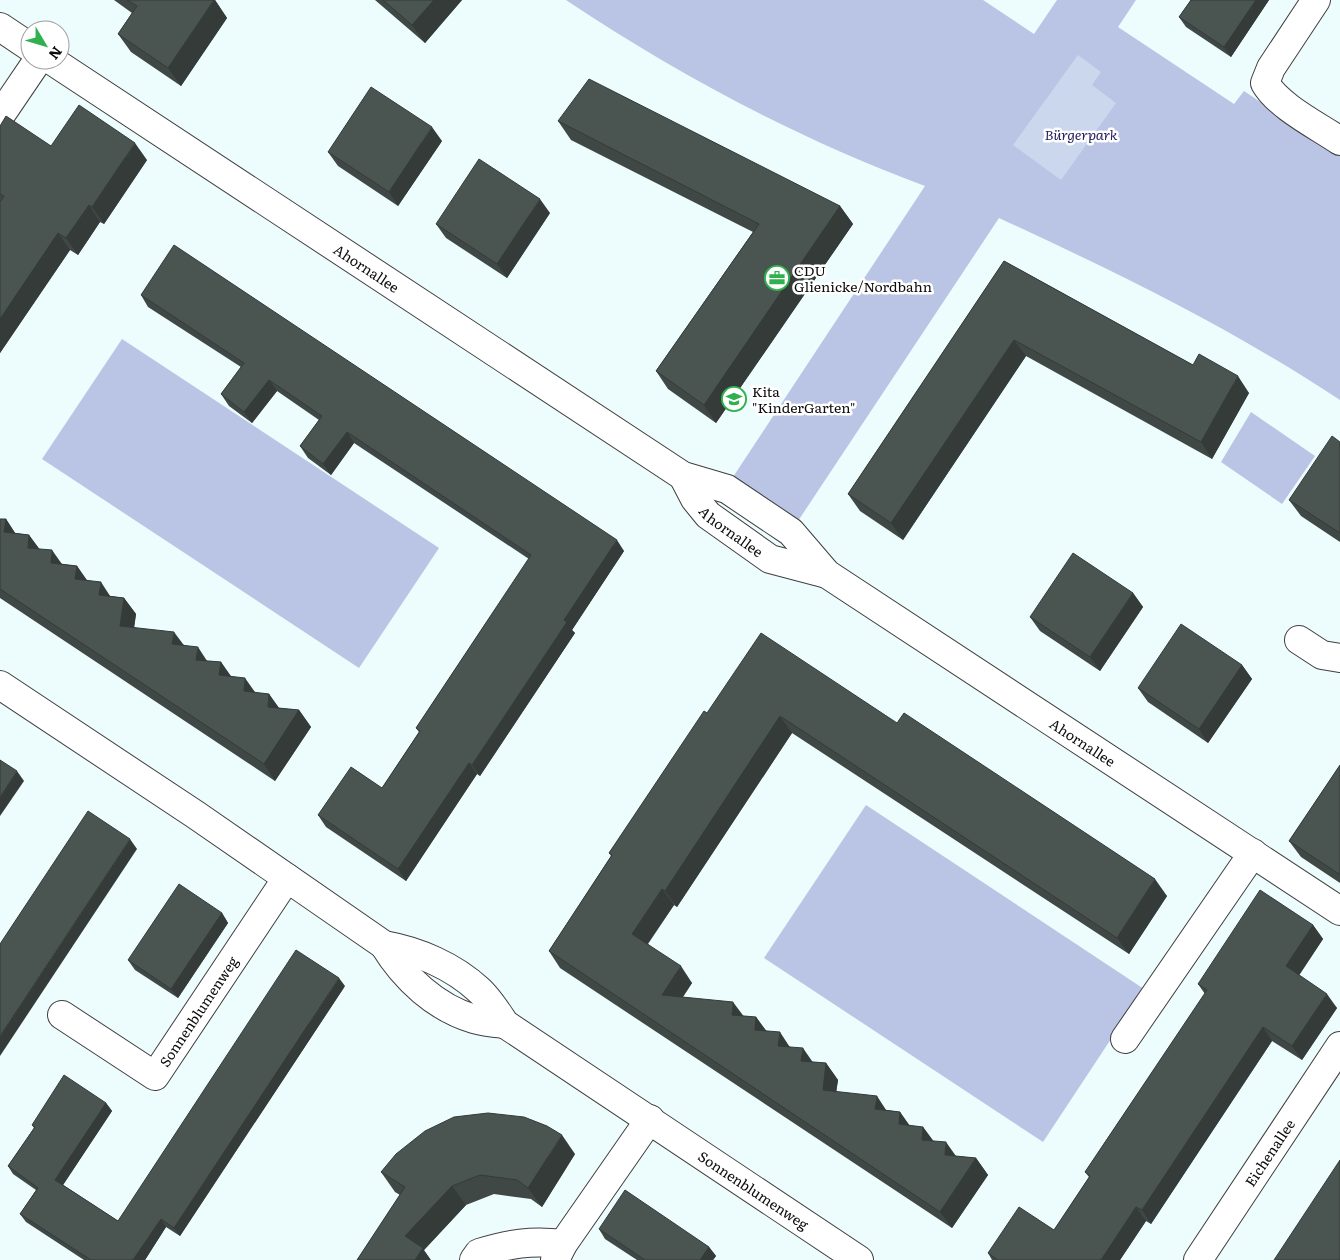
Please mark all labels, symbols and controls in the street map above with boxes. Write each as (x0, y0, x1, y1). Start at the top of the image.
north arrow (20, 20, 70, 70)
text: N (44, 43, 68, 65)
park label: Bürgerpark (1045, 124, 1118, 144)
street label: Ahornallee (330, 239, 403, 297)
place label: CDU Glienicke/Nordbahn (794, 260, 932, 296)
office icon: CDU Glienicke/Nordbahn (764, 265, 790, 291)
place label: Kita "KinderGarten" (752, 381, 855, 417)
school or university icon: Kita "KinderGarten" (721, 386, 747, 412)
street label: Ahornallee (695, 502, 768, 561)
street label: Ahornallee (1046, 713, 1120, 771)
street label: Sonnenblumenweg (154, 952, 242, 1070)
street label: Eichenallee (1240, 1115, 1299, 1190)
street label: Sonnenblumenweg (695, 1146, 813, 1234)

